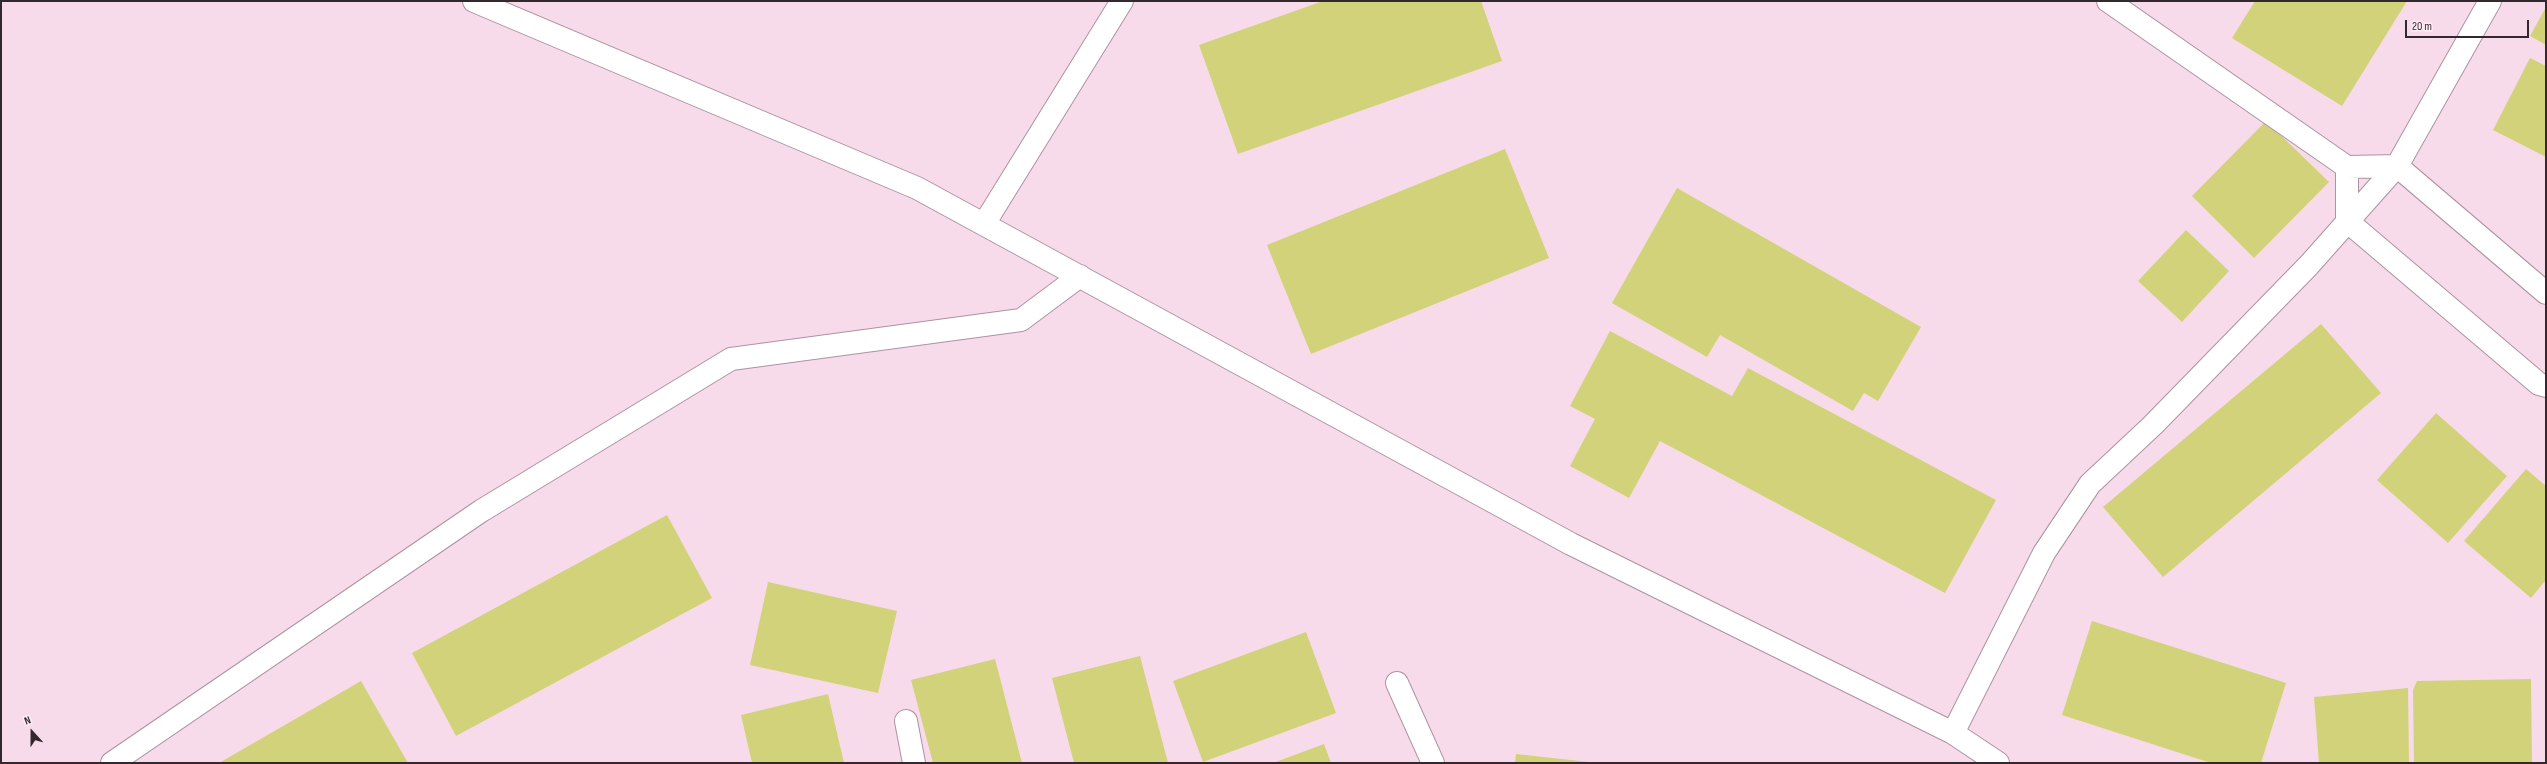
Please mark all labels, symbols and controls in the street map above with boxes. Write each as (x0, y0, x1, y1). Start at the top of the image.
scale bar (2407, 12, 2531, 38)
text: 20 m (2412, 19, 2432, 34)
north arrow (12, 712, 52, 752)
text: N (22, 713, 33, 727)

